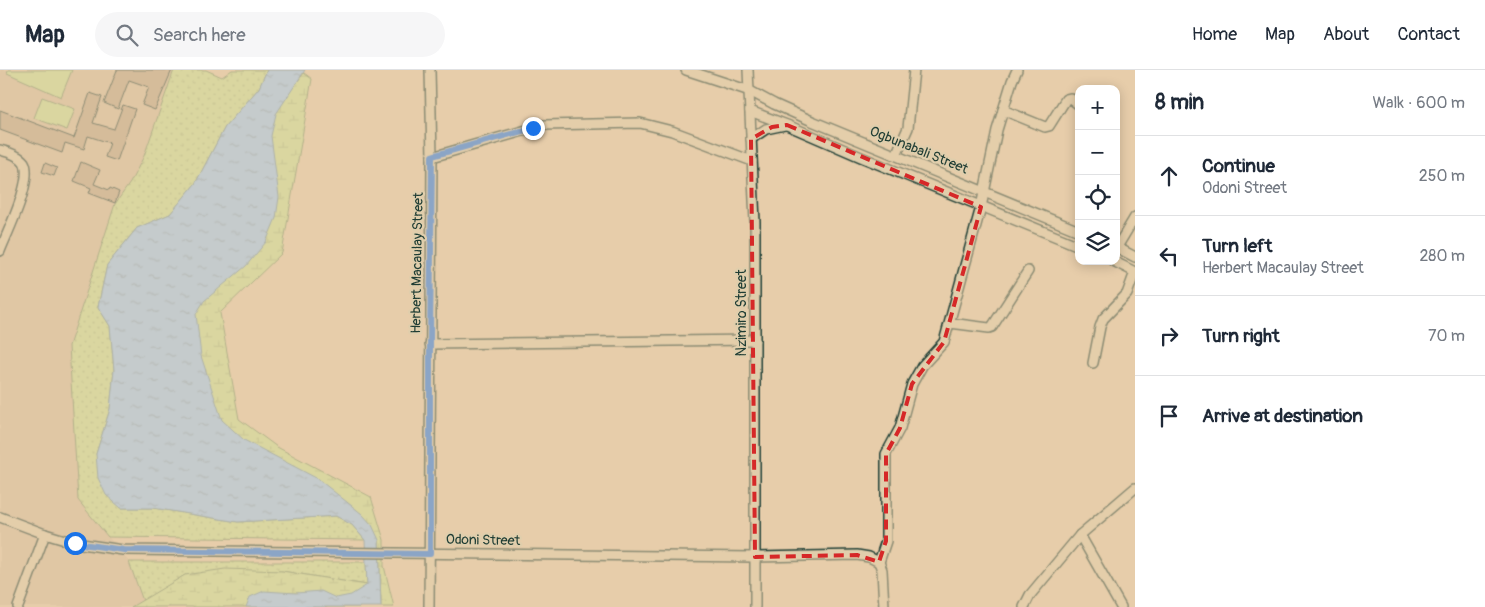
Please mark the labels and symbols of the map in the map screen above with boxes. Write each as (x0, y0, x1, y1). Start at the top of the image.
route end (522, 117, 545, 140)
street label: Ogbunabali Street (867, 123, 971, 178)
street label: Herbert Macaulay Street (407, 192, 427, 334)
street label: Nzimiro Street (733, 269, 750, 357)
street label: Odoni Street (446, 531, 521, 549)
route start (64, 532, 87, 555)

